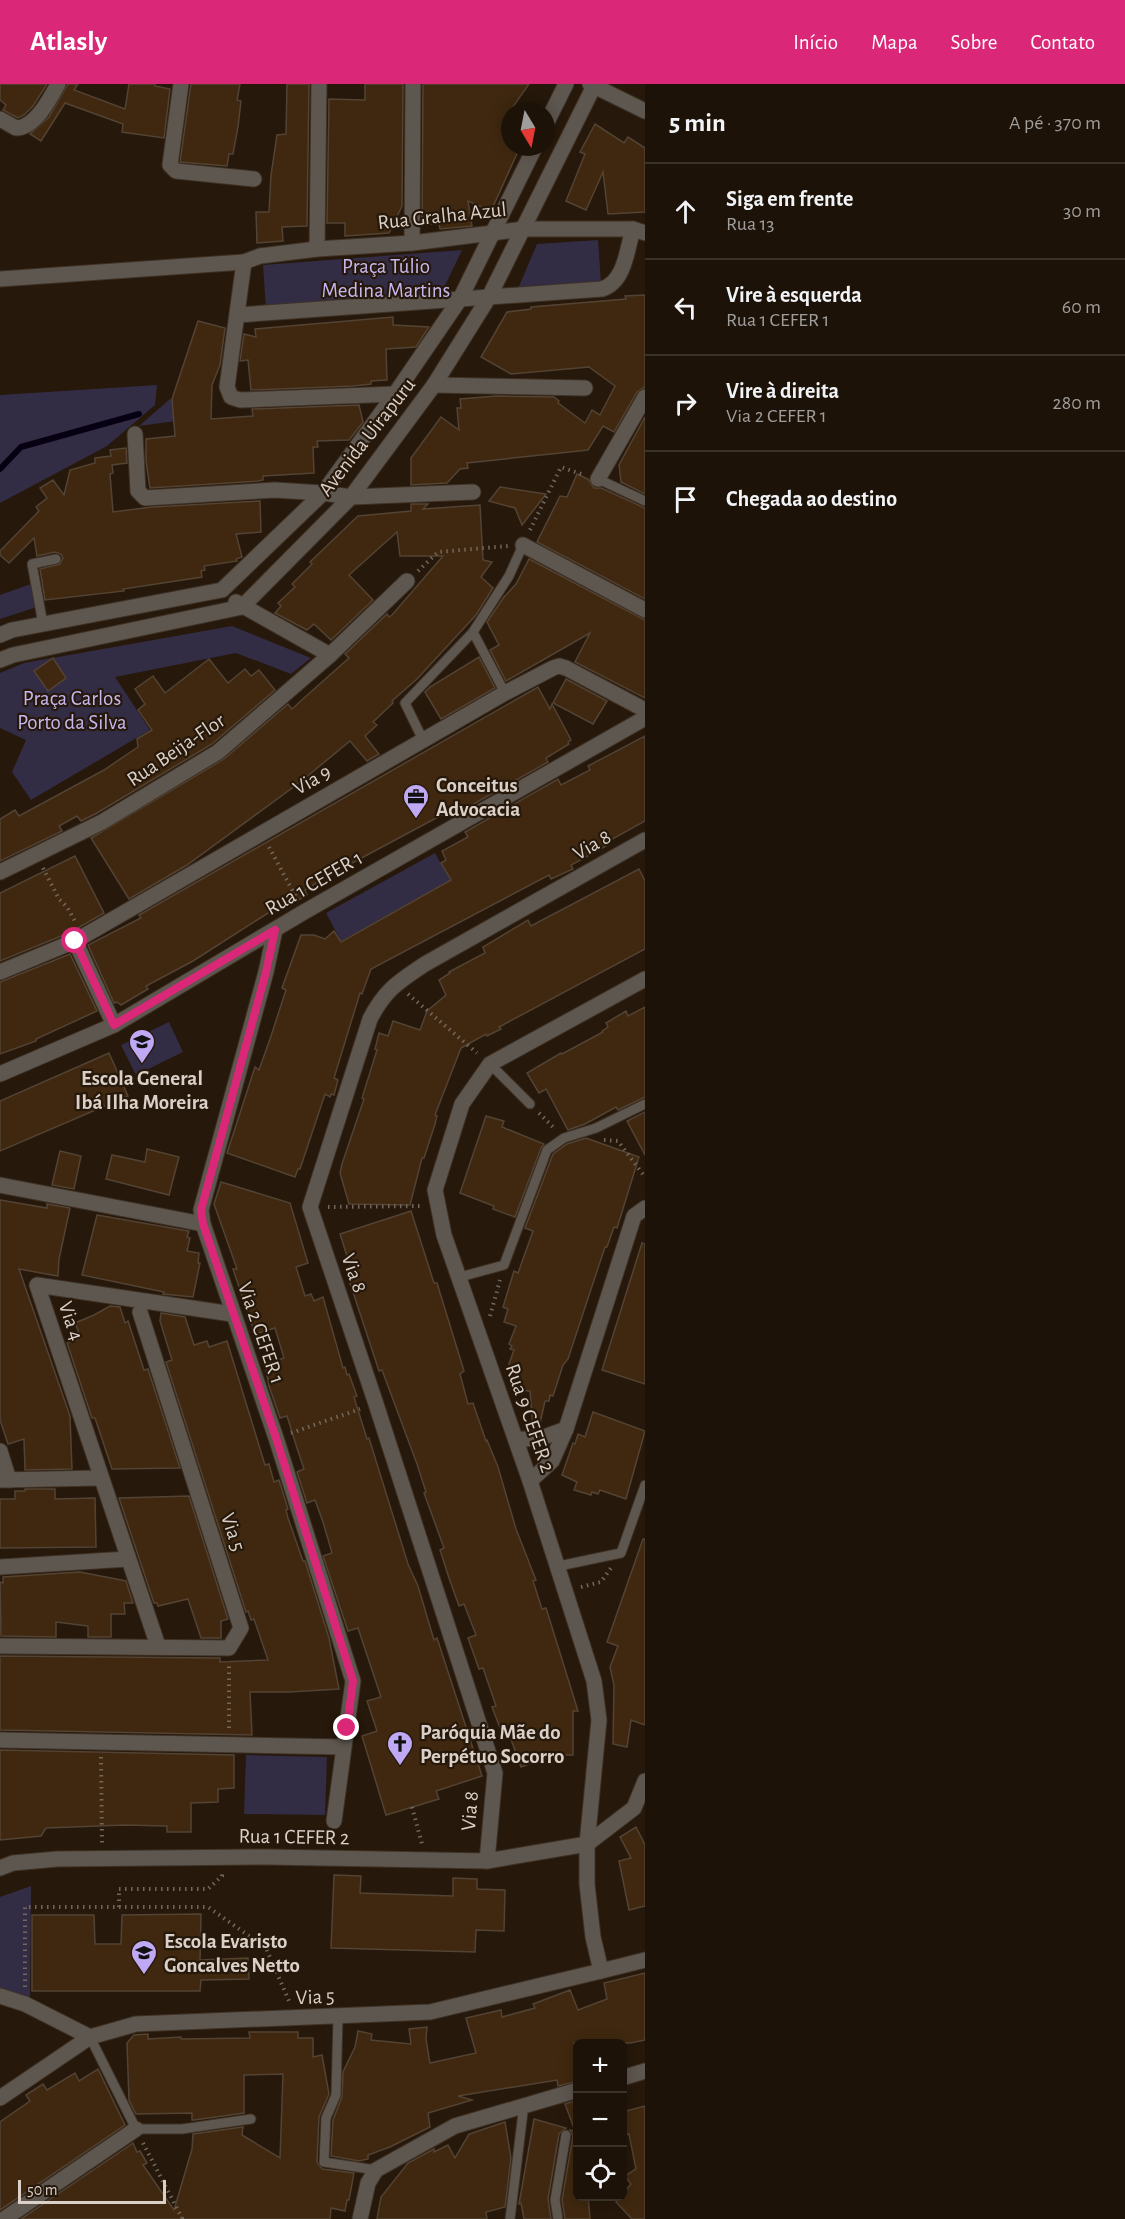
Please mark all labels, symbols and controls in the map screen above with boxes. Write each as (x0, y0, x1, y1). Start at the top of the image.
text: Atlasly (30, 28, 107, 56)
text: Início (793, 32, 838, 53)
text: Mapa (871, 32, 918, 53)
text: Sobre (951, 32, 997, 53)
text: Contato (1030, 32, 1095, 53)
north arrow (501, 102, 555, 156)
text: 5 min (669, 110, 726, 136)
text: A pé · 370 m (1009, 113, 1101, 133)
text: Siga em frente (726, 188, 853, 210)
icon: ahead (669, 195, 702, 228)
street label: Rua Gralha Azul (376, 199, 508, 233)
text: 30 m (1063, 201, 1101, 221)
text: Rua 13 (726, 214, 775, 234)
park label: Praça Túlio Medina Martins (322, 256, 450, 301)
text: Vire à esquerda (726, 284, 862, 306)
icon: left (669, 291, 702, 324)
text: 60 m (1062, 297, 1101, 317)
text: Rua 1 CEFER 1 (726, 310, 829, 330)
street label: Avenida Uirapuru (315, 374, 420, 500)
text: Vire à direita (726, 380, 839, 402)
icon: right (669, 387, 702, 420)
text: 280 m (1053, 393, 1101, 413)
text: Via 2 CEFER 1 (726, 406, 827, 426)
icon: arrive (669, 483, 702, 516)
text: Chegada ao destino (726, 488, 897, 510)
park label: Praça Carlos Porto da Silva (17, 688, 127, 733)
street label: Rua Beija-Flor (123, 710, 229, 790)
street label: Via 9 (289, 761, 335, 799)
place label: Conceitus Advocacia (436, 775, 520, 820)
office icon: Conceitus Advocacia (401, 782, 431, 820)
street label: Via 8 (569, 826, 615, 864)
street label: Rua 1 CEFER 1 (262, 847, 366, 919)
route start (61, 927, 87, 953)
school or university icon: Escola General Ibá Ilha Moreira (127, 1027, 157, 1065)
place label: Escola General Ibá Ilha Moreira (75, 1068, 209, 1113)
street label: Via 8 (338, 1251, 370, 1295)
street label: Via 2 CEFER 1 (234, 1280, 288, 1386)
street label: Via 4 (55, 1299, 87, 1343)
street label: Rua 9 CEFER 2 (502, 1361, 558, 1475)
street label: Via 5 (217, 1510, 249, 1554)
route end (333, 1714, 359, 1740)
place label: Paróquia Mãe do Perpétuo Socorro (420, 1722, 564, 1767)
church icon: Paróquia Mãe do Perpétuo Socorro (385, 1729, 415, 1767)
street label: Via 8 (458, 1790, 482, 1832)
street label: Rua 1 CEFER 2 (238, 1826, 350, 1848)
place label: Escola Evaristo Goncalves Netto (164, 1931, 300, 1976)
school or university icon: Escola Evaristo Goncalves Netto (129, 1938, 159, 1976)
street label: Via 5 (295, 1986, 335, 2008)
map controls (573, 2039, 627, 2201)
button: + (573, 2039, 627, 2093)
button: − (573, 2093, 627, 2147)
button: locate (573, 2147, 627, 2201)
scale bar (18, 2177, 166, 2204)
text: 50 m (27, 2182, 58, 2198)

